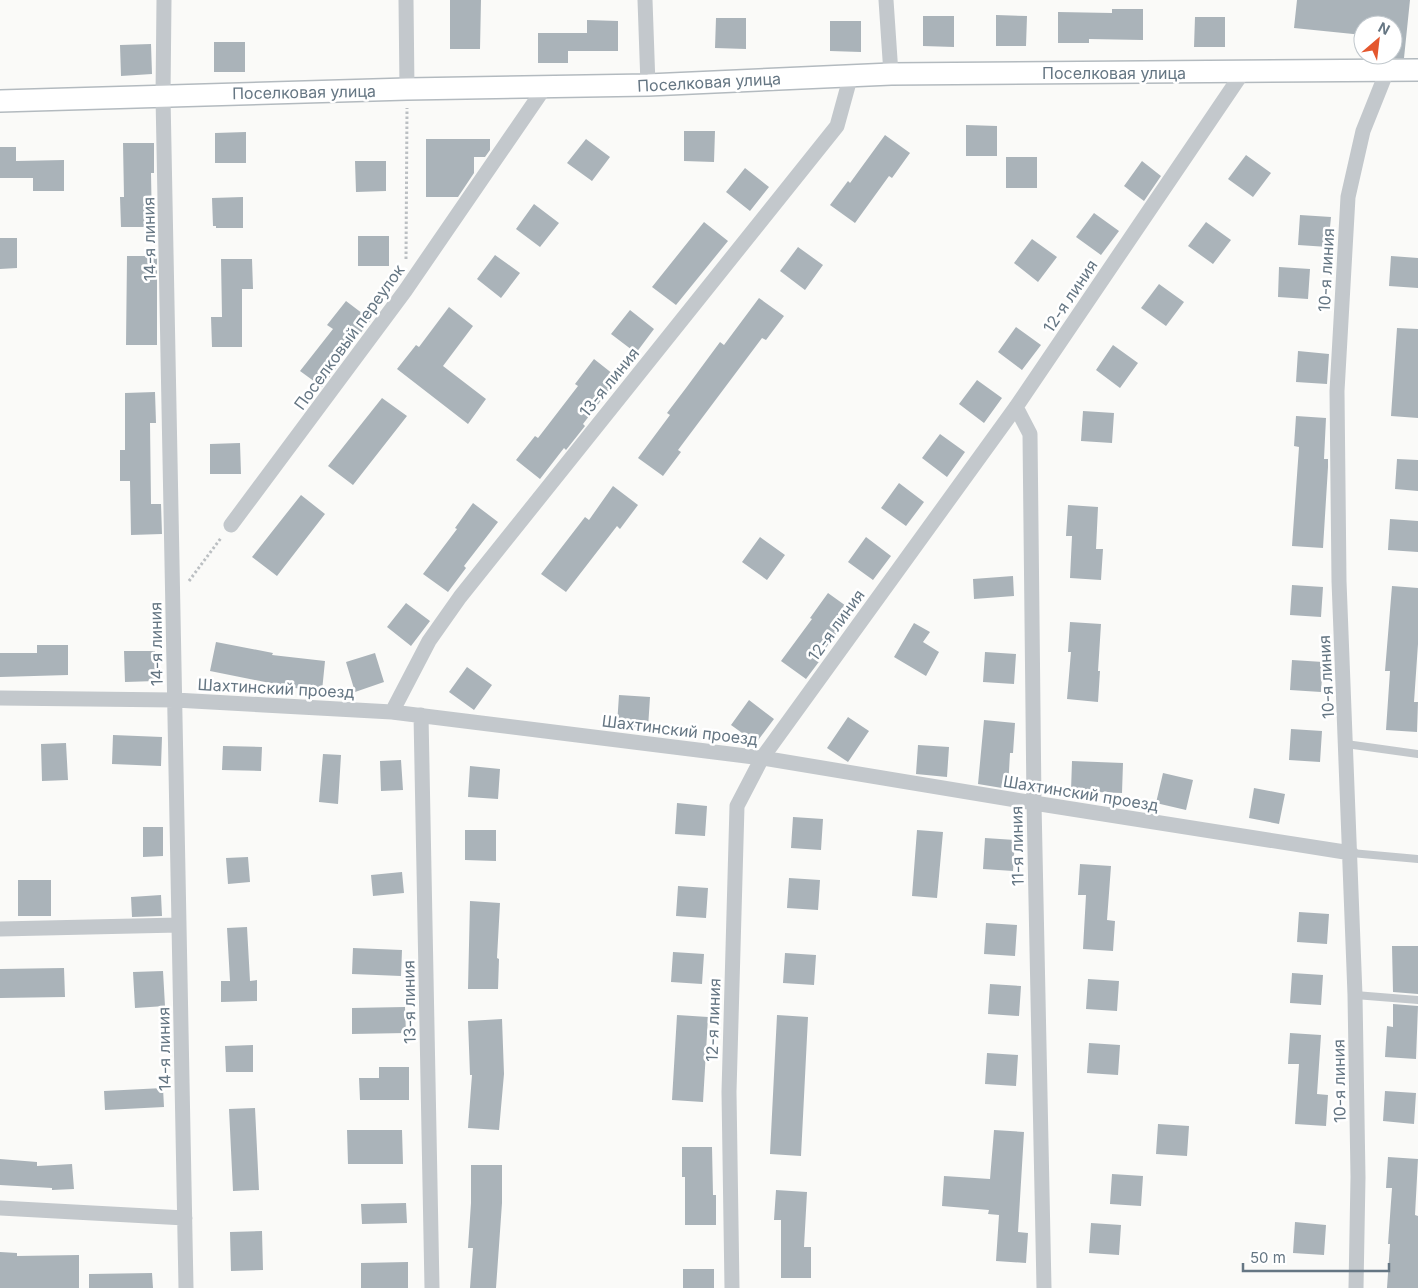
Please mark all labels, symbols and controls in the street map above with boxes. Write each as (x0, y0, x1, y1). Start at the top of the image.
north arrow (1353, 15, 1403, 65)
text: N (1376, 18, 1393, 38)
street label: Поселковая улица (1042, 63, 1186, 83)
street label: Поселковая улица (637, 68, 781, 96)
street label: Поселковая улица (232, 81, 376, 103)
street label: 14-я линия (138, 197, 160, 281)
street label: 10-я линия (1314, 228, 1338, 312)
street label: 12-я линия (1038, 256, 1102, 336)
street label: Поселковый переулок (289, 260, 409, 414)
street label: 13-я линия (575, 343, 643, 421)
street label: 12-я линия (803, 585, 869, 665)
street label: 14-я линия (145, 602, 167, 686)
street label: 10-я линия (1314, 635, 1338, 719)
street label: Шахтинский проезд (197, 674, 355, 702)
street label: Шахтинский проезд (601, 710, 759, 750)
street label: Шахтинский проезд (1002, 771, 1160, 815)
street label: 11-я линия (1006, 806, 1028, 886)
street label: 13-я линия (398, 960, 420, 1044)
street label: 12-я линия (702, 978, 724, 1062)
street label: 14-я линия (153, 1007, 175, 1091)
street label: 10-я линия (1328, 1039, 1350, 1123)
scale bar (1243, 1240, 1389, 1272)
text: 50 m (1250, 1248, 1286, 1267)

